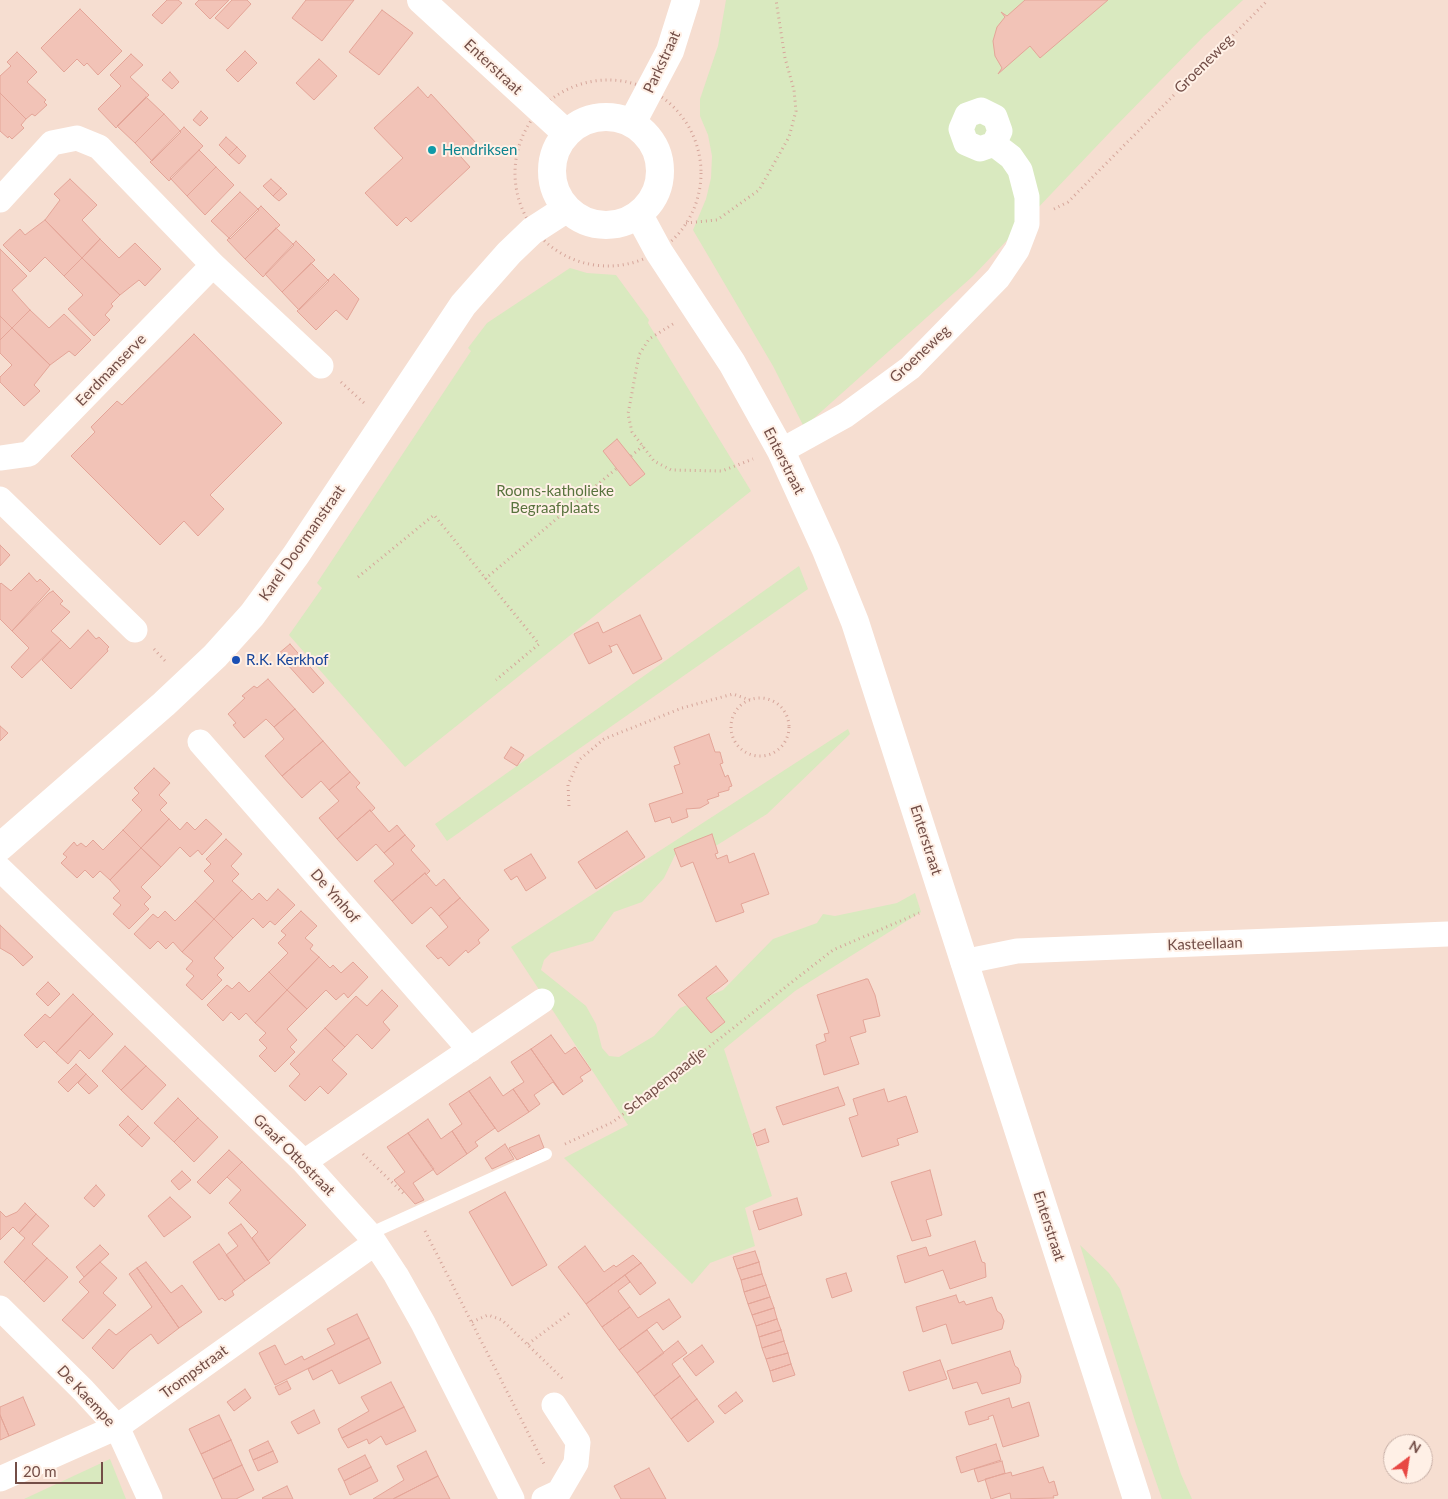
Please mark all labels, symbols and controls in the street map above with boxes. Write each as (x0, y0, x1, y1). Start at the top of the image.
street label: Parkstraat (640, 28, 684, 96)
street label: Groeneweg (1171, 31, 1237, 97)
street label: Enterstraat (460, 36, 526, 98)
place label: Hendriksen (442, 141, 517, 159)
marker: Hendriksen (426, 144, 438, 156)
street label: Groeneweg (886, 321, 954, 387)
street label: Eerdmanserve (72, 330, 150, 410)
street label: Enterstraat (759, 424, 809, 498)
street label: Karel Doormanstraat (255, 482, 349, 604)
park label: Rooms-katholieke Begraafplaats (496, 482, 614, 517)
place label: R.K. Kerkhof (246, 651, 329, 669)
marker: R.K. Kerkhof (230, 654, 242, 666)
street label: Enterstraat (906, 803, 946, 877)
street label: De Ymhof (307, 865, 363, 927)
street label: Kasteellaan (1167, 934, 1243, 954)
street label: Schapenpaadje (620, 1043, 710, 1119)
street label: Graaf Ottostraat (249, 1110, 339, 1200)
street label: Enterstraat (1029, 1189, 1069, 1263)
street label: Trompstraat (157, 1341, 231, 1403)
street label: De Kaempe (53, 1362, 119, 1430)
north arrow (1383, 1434, 1433, 1484)
text: N (1406, 1437, 1424, 1457)
scale bar (18, 1452, 105, 1484)
text: 20 m (23, 1462, 57, 1480)

